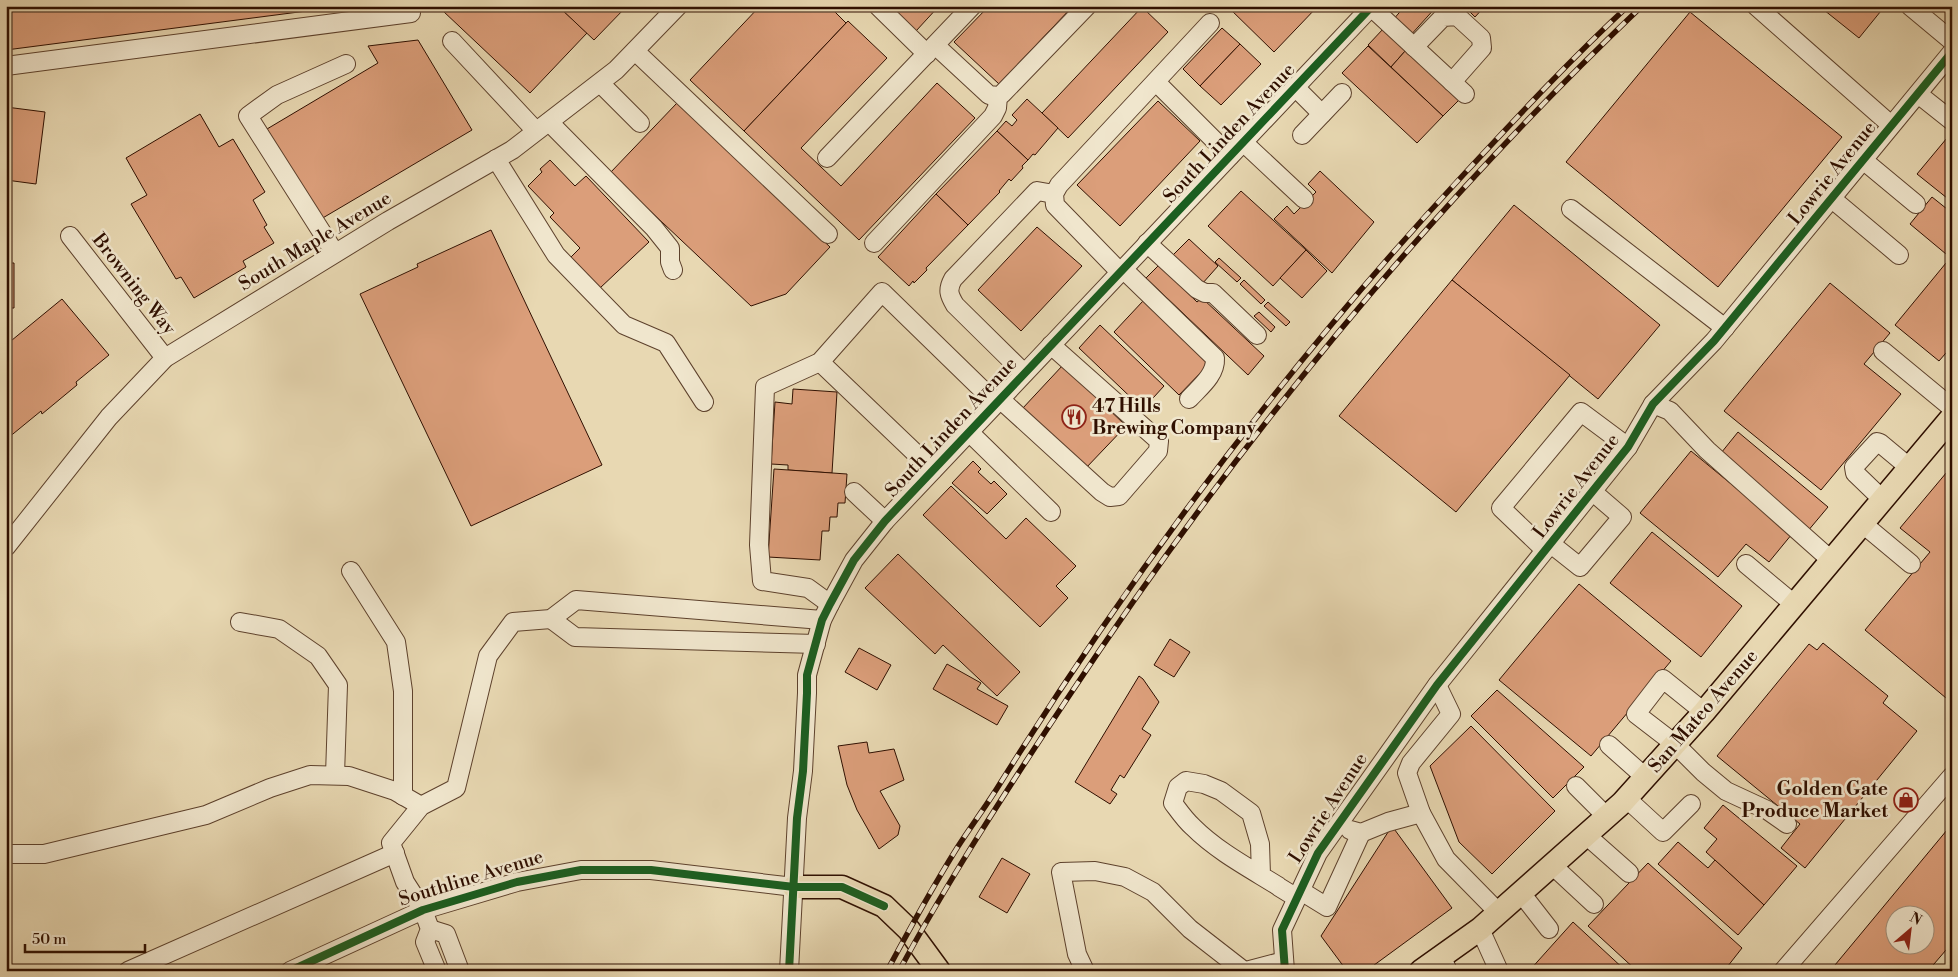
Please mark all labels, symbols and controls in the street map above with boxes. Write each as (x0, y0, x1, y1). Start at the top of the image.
street label: South Linden Avenue (1158, 58, 1300, 208)
street label: Lowrie Avenue (1783, 116, 1881, 230)
street label: South Maple Avenue (234, 186, 396, 296)
street label: Browning Way (86, 228, 182, 340)
street label: South Linden Avenue (880, 352, 1022, 502)
place label: 47 Hills Brewing Company (1092, 394, 1256, 440)
restaurant icon: 47 Hills Brewing Company (1061, 404, 1087, 430)
street label: Lowrie Avenue (1527, 429, 1625, 543)
street label: San Mateo Avenue (1643, 644, 1763, 778)
street label: Lowrie Avenue (1283, 748, 1373, 868)
place label: Golden Gate Produce Market (1741, 777, 1888, 823)
shop icon: Golden Gate Produce Market (1893, 787, 1919, 813)
street label: Southline Avenue (396, 845, 546, 911)
north arrow (1886, 904, 1936, 954)
text: N (1907, 909, 1925, 930)
scale bar (25, 922, 145, 954)
text: 50 m (32, 930, 66, 949)

